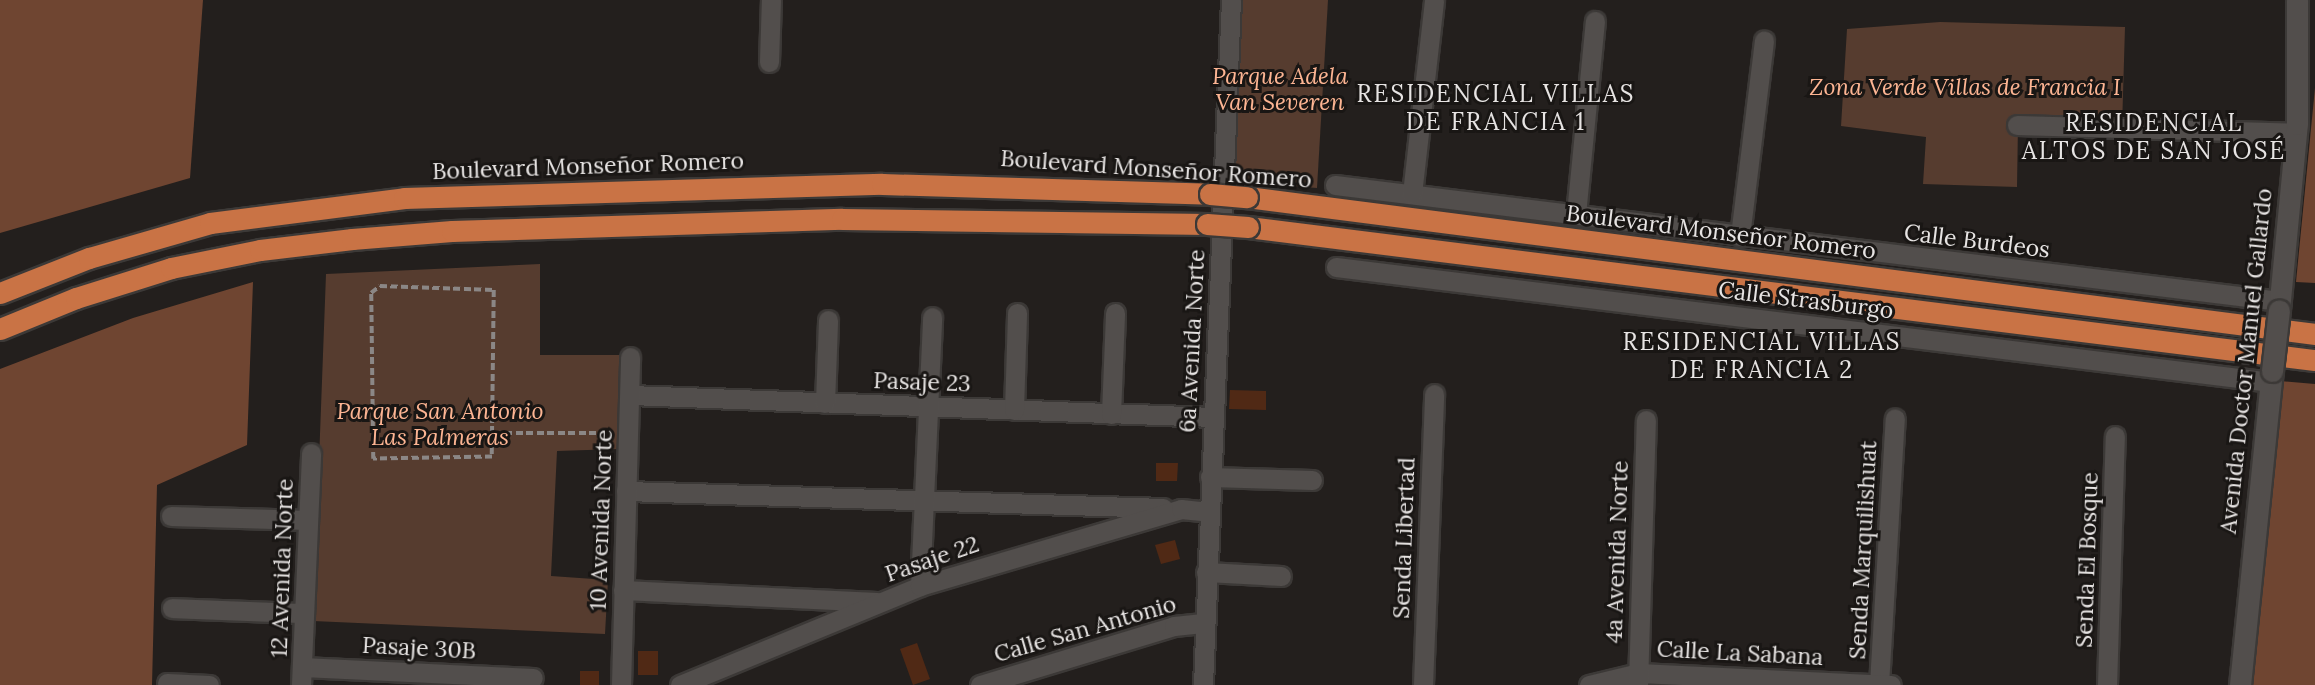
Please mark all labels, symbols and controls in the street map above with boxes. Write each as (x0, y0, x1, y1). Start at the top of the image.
park label: Parque Adela Van Severen (1212, 62, 1348, 116)
park label: Zona Verde Villas de Francia I (1809, 73, 2121, 101)
district label: RESIDENCIAL VILLAS DE FRANCIA 1 (1359, 80, 1633, 136)
district label: RESIDENCIAL ALTOS DE SAN JOSÉ (2024, 109, 2284, 165)
street label: Boulevard Monseñor Romero (999, 144, 1313, 194)
street label: Boulevard Monseñor Romero (432, 147, 744, 185)
street label: Avenida Doctor Manuel Gallardo (2214, 187, 2278, 535)
street label: Boulevard Monseñor Romero (1565, 199, 1877, 265)
street label: Calle Burdeos (1902, 218, 2052, 264)
street label: 6a Avenida Norte (1173, 249, 1211, 433)
street label: Calle Strasburgo (1717, 276, 1895, 324)
district label: RESIDENCIAL VILLAS DE FRANCIA 2 (1625, 328, 1899, 384)
street label: Pasaje 23 (873, 367, 971, 397)
park label: Parque San Antonio Las Palmeras (336, 397, 544, 451)
street label: 10 Avenida Norte (584, 429, 618, 611)
street label: Senda Marquilishuat (1843, 440, 1883, 660)
street label: Senda Libertad (1387, 457, 1421, 619)
street label: 4a Avenida Norte (1600, 460, 1634, 644)
street label: Senda El Bosque (2070, 472, 2104, 648)
street label: 12 Avenida Norte (265, 478, 299, 658)
street label: Pasaje 22 (881, 530, 983, 588)
street label: Calle San Antonio (991, 590, 1179, 668)
street label: Pasaje 30B (361, 631, 477, 665)
street label: Calle La Sabana (1656, 635, 1824, 671)

